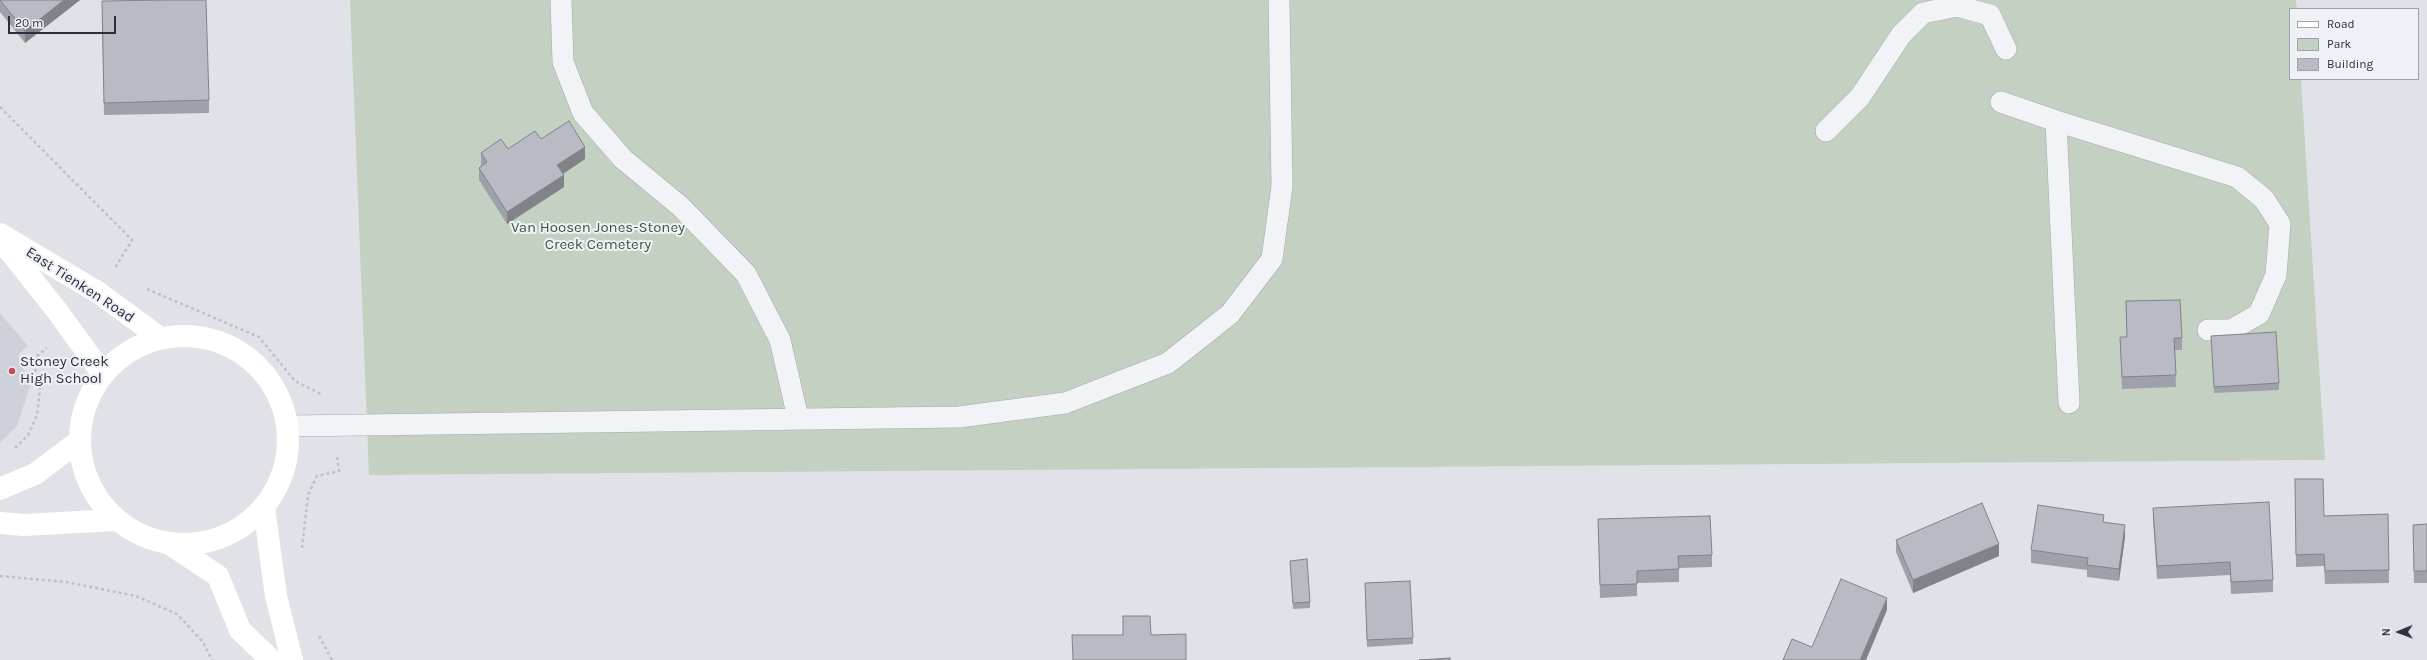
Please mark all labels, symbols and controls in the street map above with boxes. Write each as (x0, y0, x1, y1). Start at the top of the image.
scale bar (10, 8, 118, 34)
legend (2289, 8, 2419, 80)
text: 20 m (15, 16, 43, 30)
text: Road (2327, 17, 2355, 31)
text: Park (2327, 37, 2351, 51)
text: Building (2327, 57, 2373, 71)
park label: Van Hoosen Jones-Stoney Creek Cemetery (511, 219, 685, 254)
street label: East Tienken Road (22, 243, 138, 327)
place label: Stoney Creek High School (20, 353, 109, 388)
marker: Stoney Creek High School (7, 366, 17, 376)
north arrow (2379, 612, 2419, 652)
text: N (2380, 628, 2393, 636)

